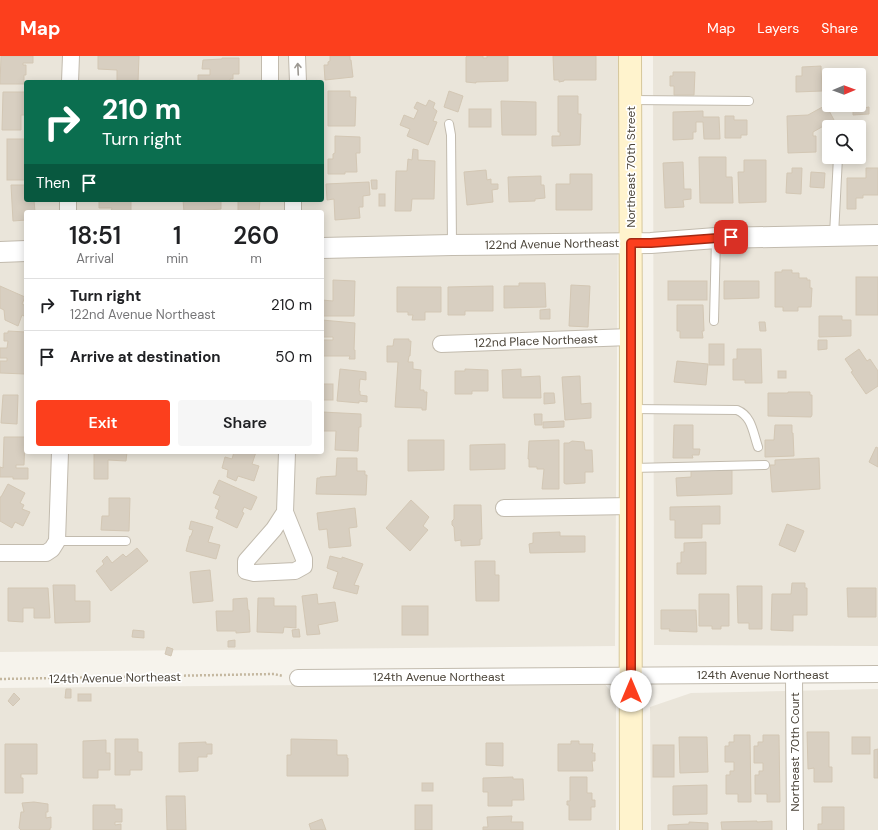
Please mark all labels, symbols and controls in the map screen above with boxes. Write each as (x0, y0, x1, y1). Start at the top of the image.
text: Map (20, 16, 60, 41)
text: Map (707, 19, 735, 37)
text: Layers (757, 19, 799, 37)
text: Share (821, 19, 858, 37)
one-way arrow (294, 63, 301, 76)
north arrow (822, 68, 866, 112)
map controls (822, 68, 866, 164)
text: 210 m (102, 91, 181, 128)
icon: right (36, 96, 88, 148)
street label: Northeast 70th Street (623, 106, 639, 228)
button: search (822, 120, 866, 164)
text: Turn right (102, 127, 182, 151)
icon: arrive (78, 172, 100, 194)
text: Then (36, 173, 70, 193)
text: 18:51 (69, 220, 121, 251)
text: 1 (173, 220, 181, 251)
text: 260 (233, 220, 279, 251)
pin (714, 220, 748, 254)
icon: arrive (720, 226, 742, 248)
street label: 122nd Avenue Northeast (485, 235, 620, 253)
text: Arrival (76, 250, 114, 267)
text: min (166, 250, 188, 267)
text: m (250, 250, 262, 267)
text: Turn right (70, 286, 141, 306)
icon: right (36, 294, 58, 316)
text: 210 m (271, 295, 312, 315)
text: 122nd Avenue Northeast (70, 306, 216, 323)
street label: 122nd Place Northeast (474, 331, 598, 351)
icon: arrive (36, 346, 58, 368)
text: Arrive at destination (70, 347, 221, 367)
text: 50 m (275, 347, 312, 367)
button: Exit (36, 400, 170, 446)
button: Share (178, 400, 312, 446)
street label: 124th Avenue Northeast (697, 667, 829, 683)
street label: 124th Avenue Northeast (49, 669, 181, 687)
street label: 124th Avenue Northeast (373, 669, 505, 685)
position arrow (610, 670, 652, 712)
street label: Northeast 70th Court (787, 692, 803, 812)

